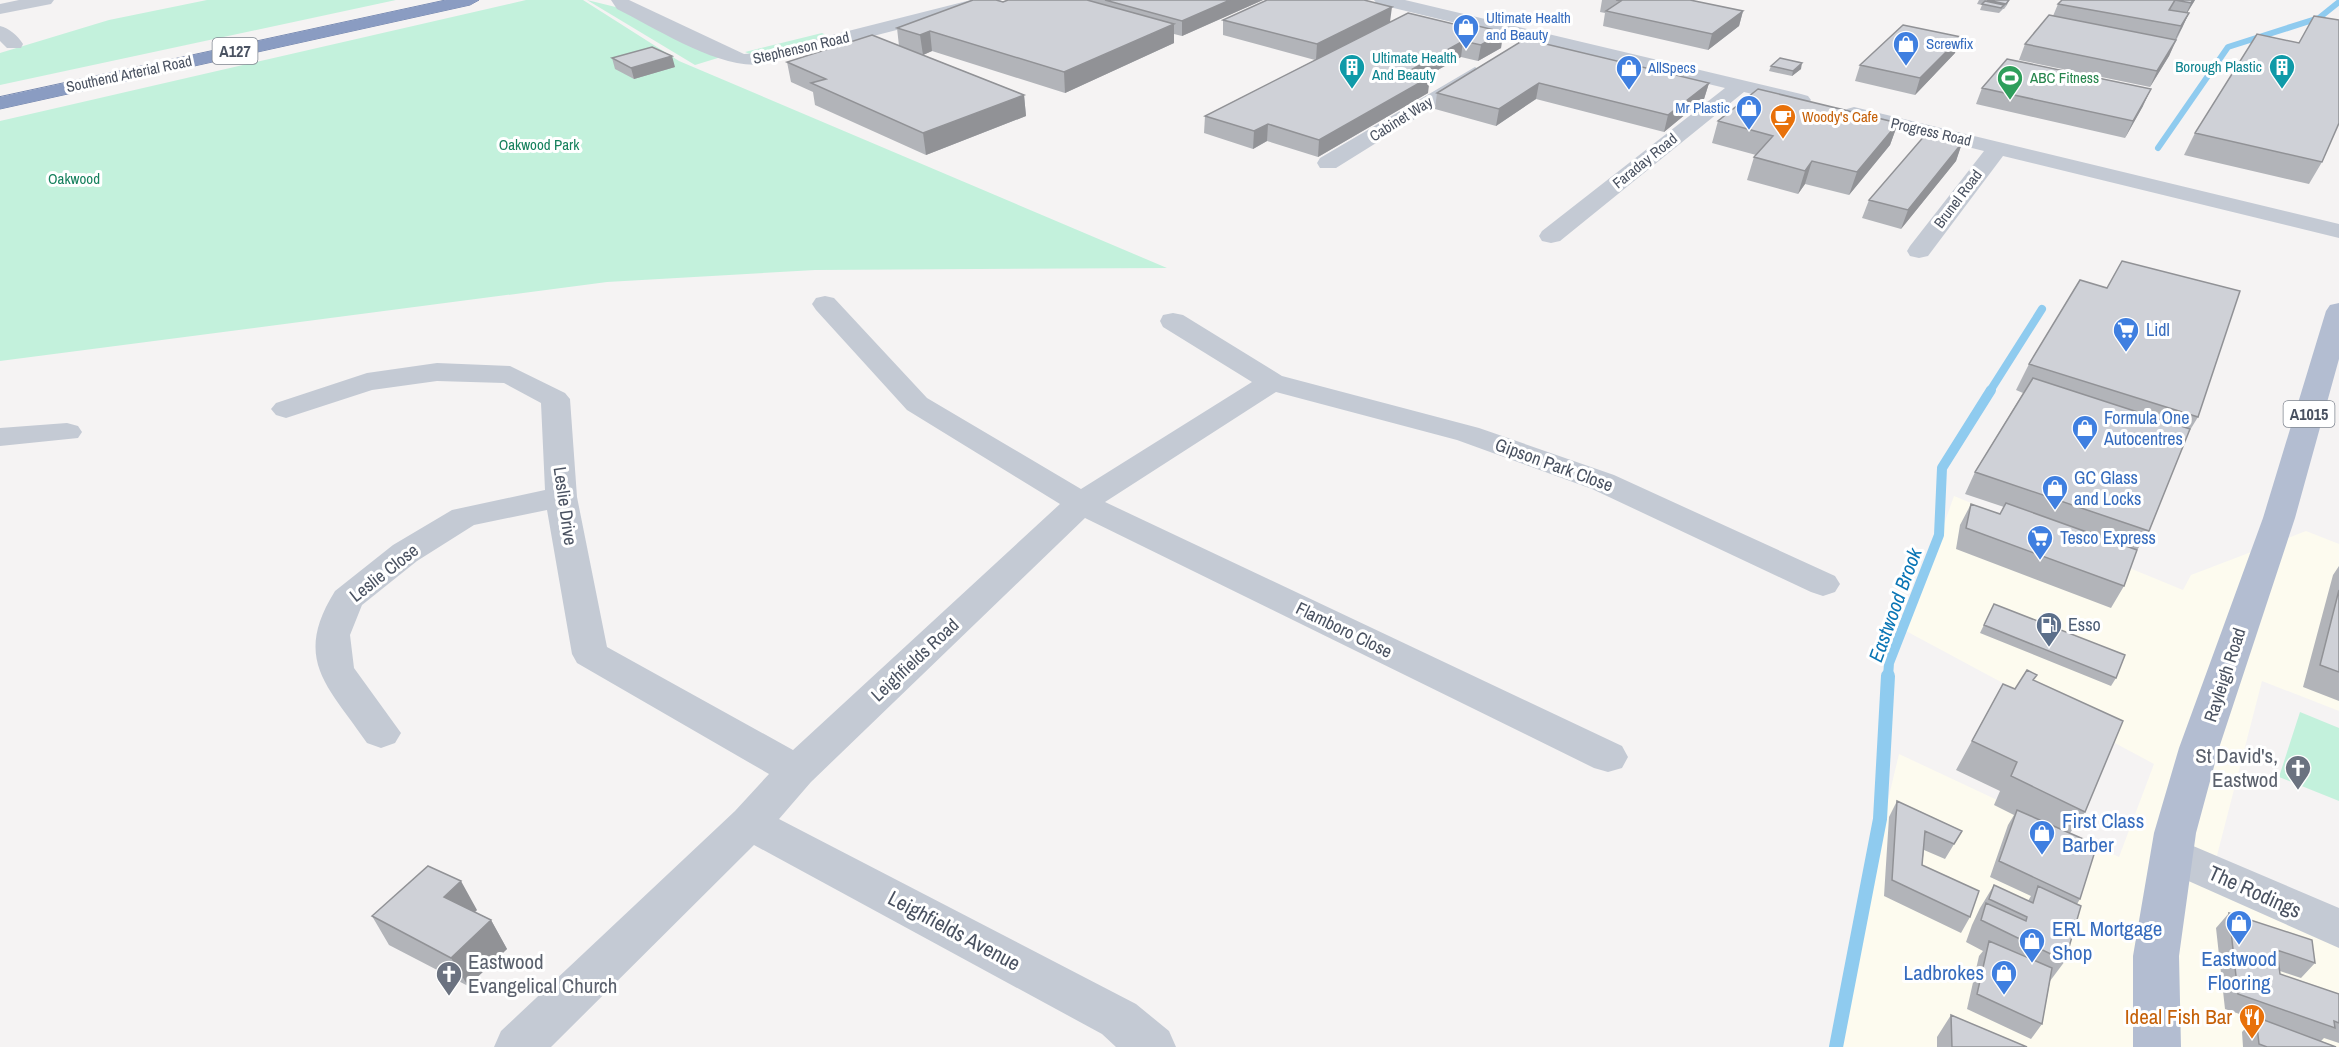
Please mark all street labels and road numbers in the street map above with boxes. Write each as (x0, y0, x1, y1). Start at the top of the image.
street label: Stephenson Road (751, 26, 851, 69)
road number: A127 (212, 38, 258, 64)
street label: Southend Arterial Road (64, 50, 194, 97)
street label: Cabinet Way (1365, 91, 1437, 146)
street label: Progress Road (1889, 112, 1973, 151)
street label: Faraday Road (1608, 128, 1681, 193)
street label: Brunel Road (1929, 165, 1987, 232)
road number: A1015 (2284, 401, 2334, 427)
street label: Gipson Park Close (1492, 432, 1617, 497)
street label: Leslie Drive (548, 465, 583, 547)
street label: Leslie Close (344, 538, 423, 607)
street label: Flamboro Close (1292, 595, 1397, 664)
street label: Leighfields Road (865, 612, 964, 707)
street label: Rayleigh Road (2198, 625, 2251, 725)
street label: The Rodings (2204, 858, 2306, 925)
street label: Leighfields Avenue (883, 883, 1026, 978)

